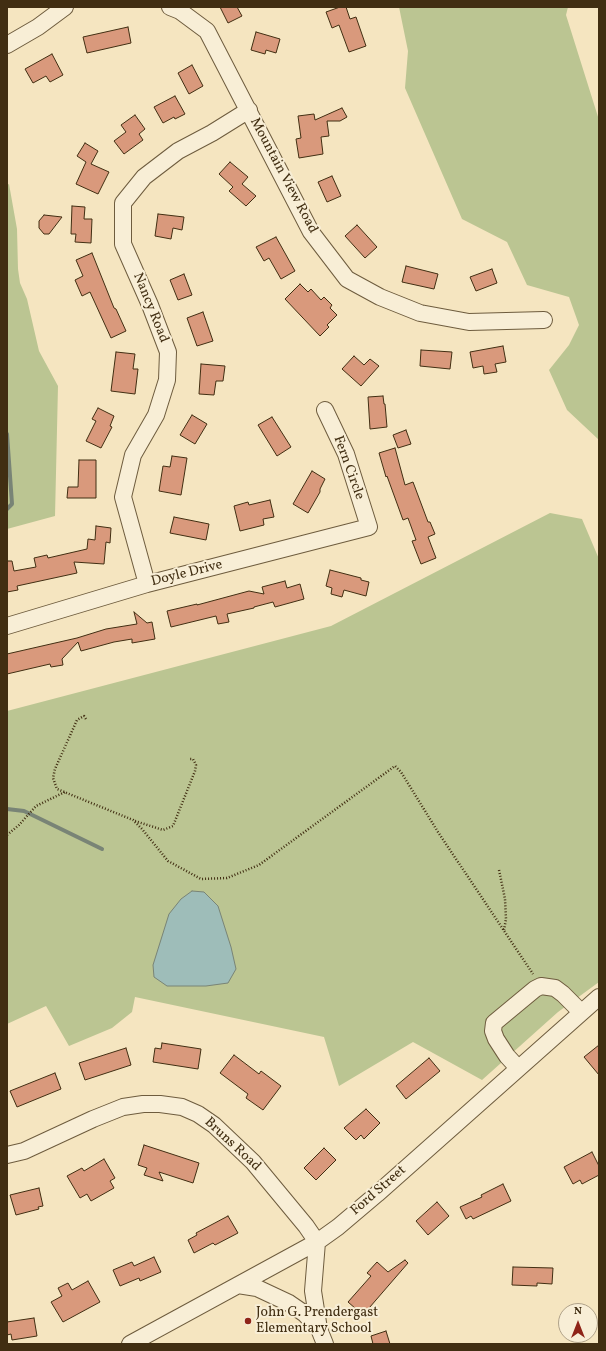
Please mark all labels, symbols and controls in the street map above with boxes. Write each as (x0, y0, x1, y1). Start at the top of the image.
street label: Mountain View Road (245, 115, 321, 237)
street label: Nancy Road (128, 271, 172, 345)
street label: Fern Circle (329, 434, 367, 502)
street label: Doyle Drive (150, 557, 224, 591)
street label: Bruns Road (200, 1115, 264, 1175)
street label: Ford Street (348, 1162, 410, 1220)
north arrow (558, 1303, 598, 1343)
text: N (574, 1304, 582, 1319)
place label: John G. Prendergast Elementary School (256, 1305, 378, 1338)
marker: John G. Prendergast Elementary School (243, 1316, 253, 1326)

